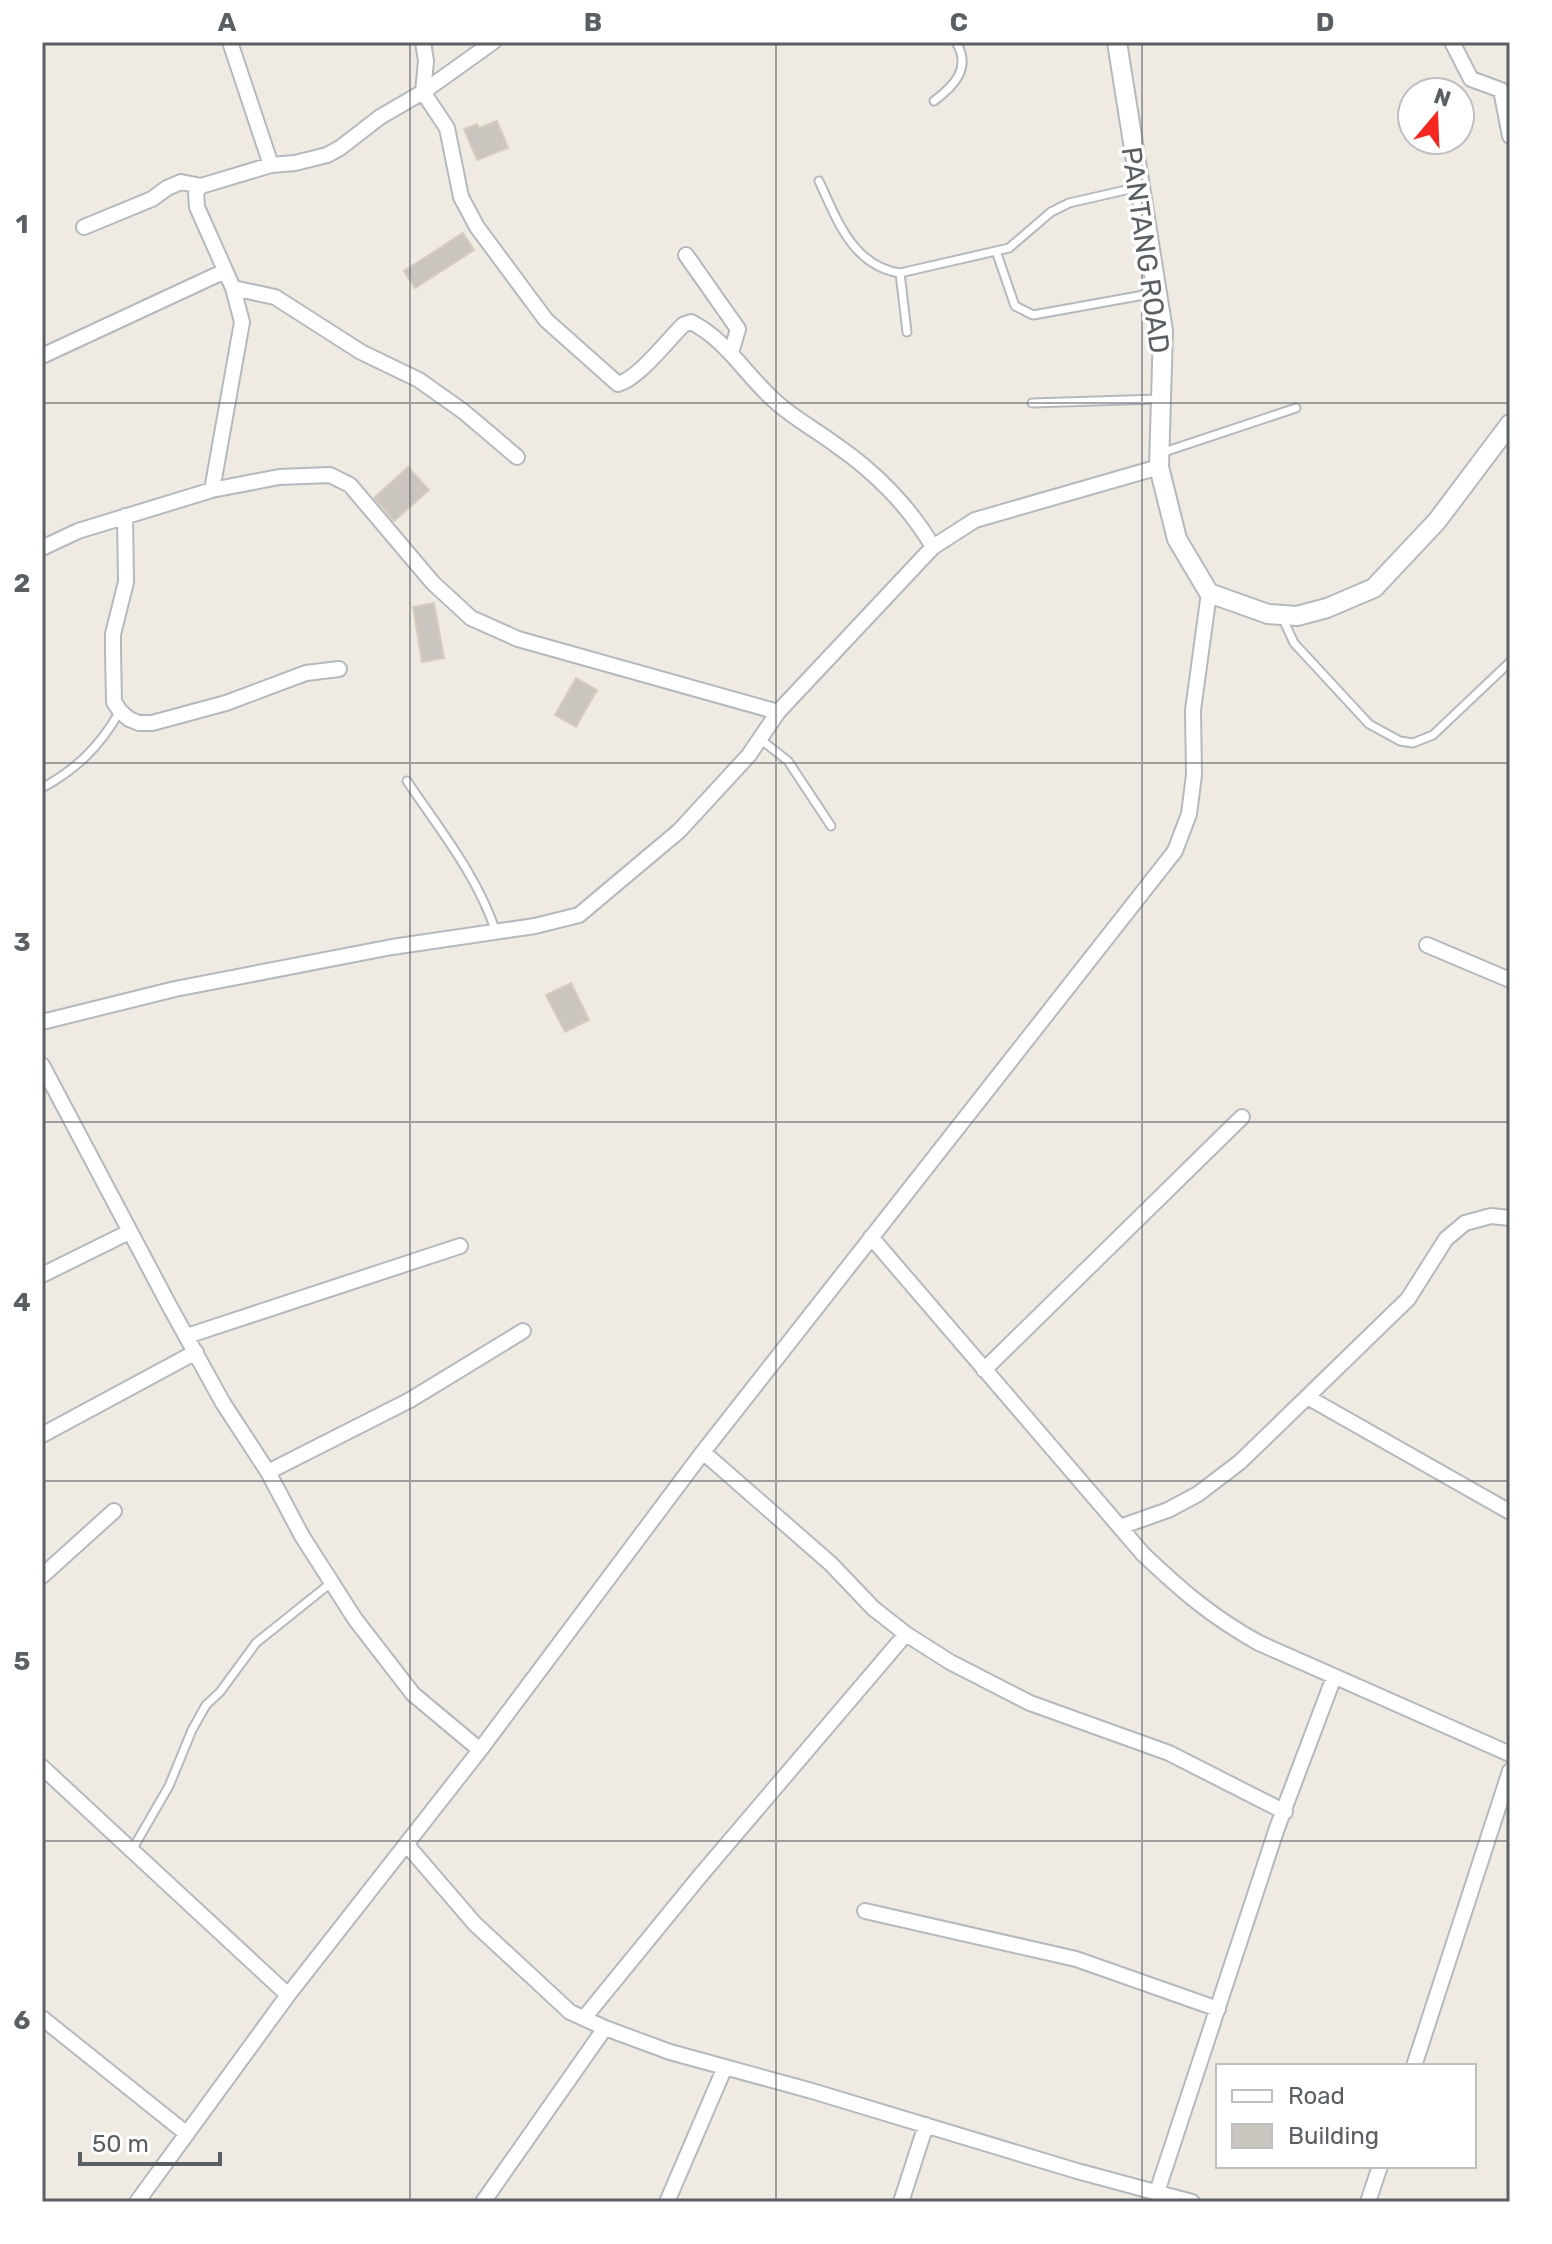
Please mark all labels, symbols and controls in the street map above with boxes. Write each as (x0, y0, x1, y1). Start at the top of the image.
text: A (218, 7, 237, 38)
text: B (584, 7, 602, 38)
text: C (950, 7, 968, 38)
text: D (1316, 7, 1334, 38)
north arrow (1396, 76, 1476, 156)
text: N (1430, 82, 1454, 113)
street label: PANTANG ROAD (1115, 145, 1176, 356)
text: 1 (16, 209, 28, 240)
text: 2 (14, 568, 30, 599)
text: 3 (13, 927, 31, 958)
text: 4 (13, 1287, 31, 1318)
text: 5 (14, 1646, 30, 1677)
text: 6 (14, 2005, 31, 2036)
legend (1216, 2064, 1476, 2168)
text: Road (1288, 2082, 1345, 2110)
scale bar (80, 2116, 220, 2166)
text: Building (1288, 2122, 1379, 2150)
text: 50 m (92, 2130, 149, 2158)

